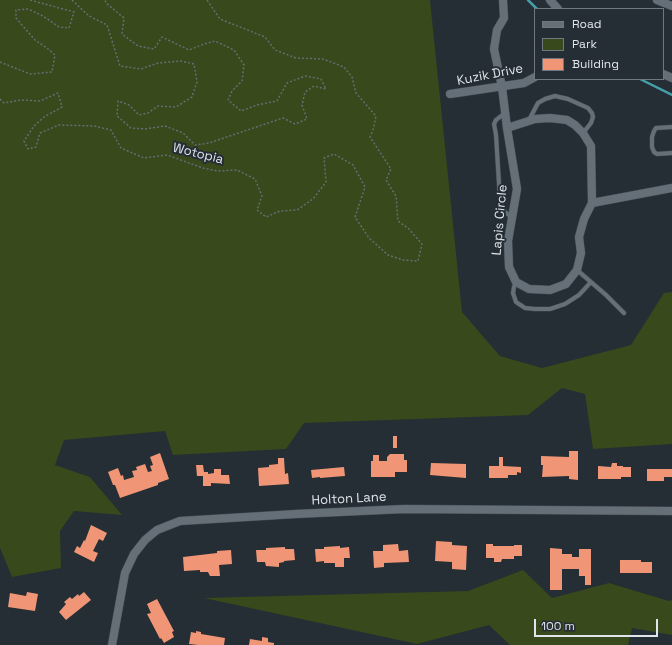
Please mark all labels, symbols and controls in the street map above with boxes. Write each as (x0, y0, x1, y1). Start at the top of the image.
legend (534, 8, 664, 80)
text: Road (572, 16, 601, 32)
text: Park (572, 36, 597, 52)
text: Building (572, 56, 619, 72)
street label: Kuzik Drive (456, 61, 524, 89)
street label: Wotopia (171, 140, 225, 168)
street label: Lapis Circle (489, 184, 511, 256)
street label: Holton Lane (311, 489, 387, 509)
scale bar (536, 611, 660, 637)
text: 100 m (541, 618, 575, 634)

